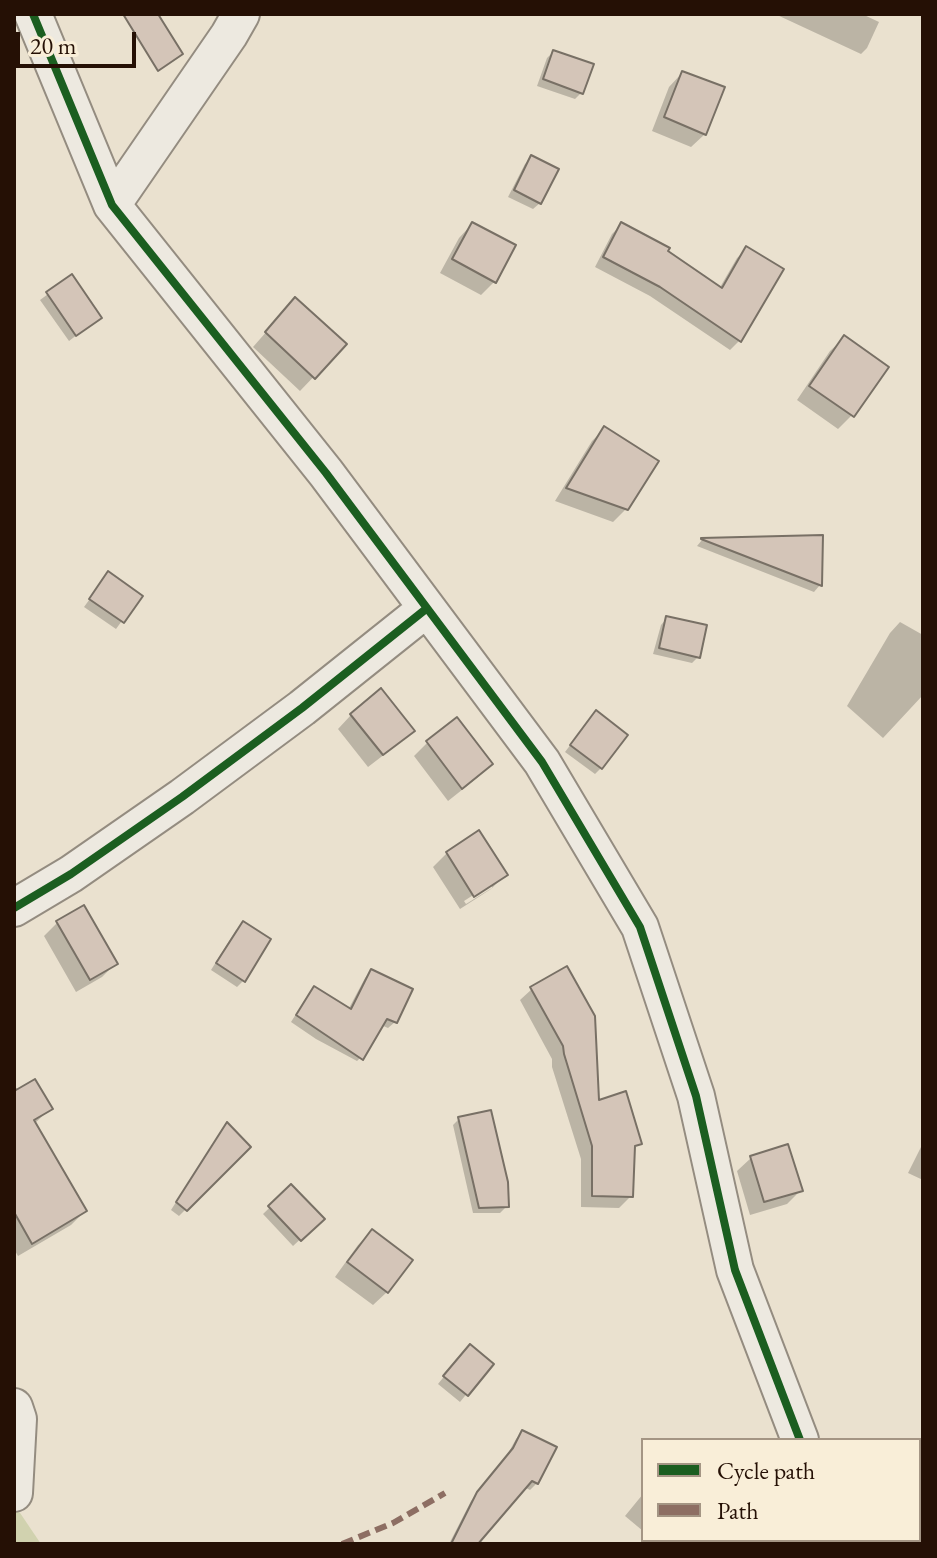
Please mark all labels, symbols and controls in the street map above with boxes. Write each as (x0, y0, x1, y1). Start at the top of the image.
scale bar (20, 16, 140, 66)
text: 20 m (30, 30, 77, 61)
legend (641, 1438, 921, 1542)
text: Cycle path (717, 1455, 815, 1486)
text: Path (717, 1495, 759, 1526)

